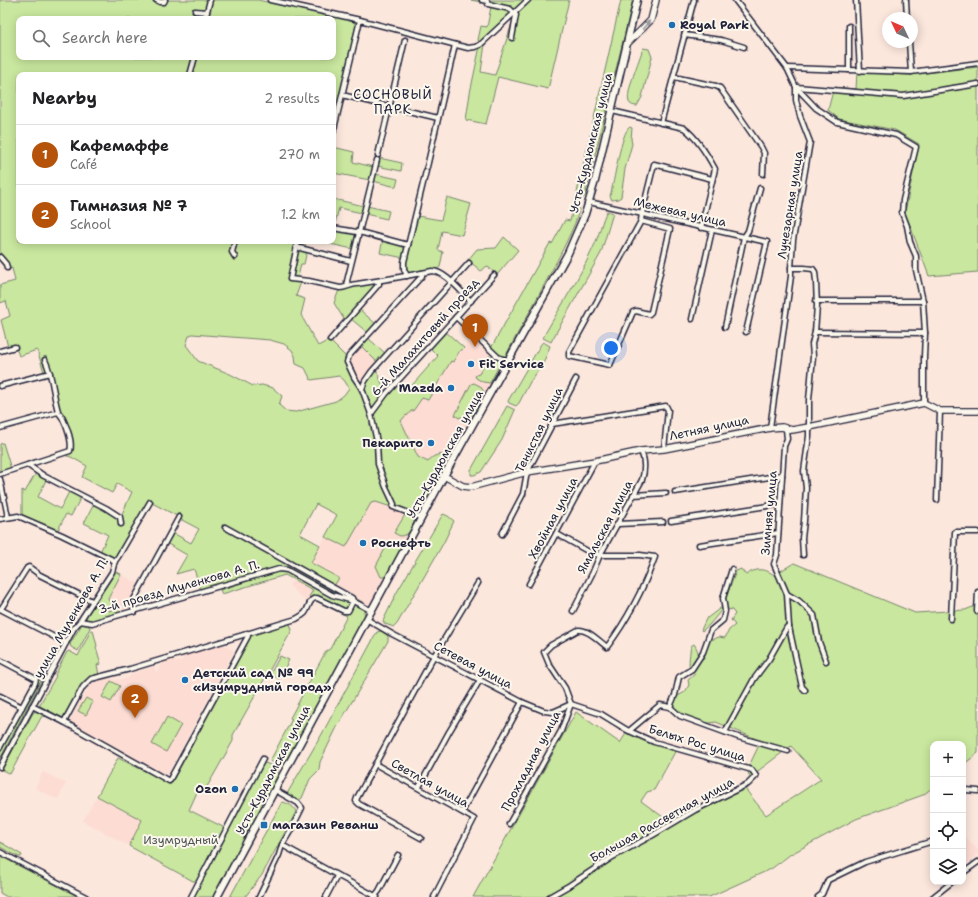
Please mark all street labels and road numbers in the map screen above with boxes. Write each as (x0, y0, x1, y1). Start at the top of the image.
street label: Усть-Курдюмская улица (566, 71, 616, 215)
street label: Лучезарная улица (774, 149, 807, 260)
street label: Межевая улица (632, 194, 728, 231)
street label: 6-й Малахитовый проезд (368, 274, 483, 399)
street label: Тенистая улица (511, 384, 567, 475)
street label: Усть-Курдюмская улица (403, 387, 487, 521)
street label: Летняя улица (668, 412, 751, 444)
street label: Зимняя улица (757, 469, 781, 556)
street label: Хвойная улица (525, 474, 582, 562)
street label: Ямальская улица (574, 477, 637, 576)
street label: улица Муленкова А. П. (30, 555, 112, 681)
street label: 3-й проезд Муленкова А. П. (97, 556, 261, 618)
street label: Сетевая улица (431, 638, 515, 693)
street label: Усть-Курдюмская улица (232, 702, 314, 837)
street label: Прохладная улица (498, 708, 564, 814)
street label: Белых Рос улица (647, 721, 748, 766)
street label: Светлая улица (388, 755, 472, 811)
street label: Большая Рассветная улица (587, 773, 737, 866)

